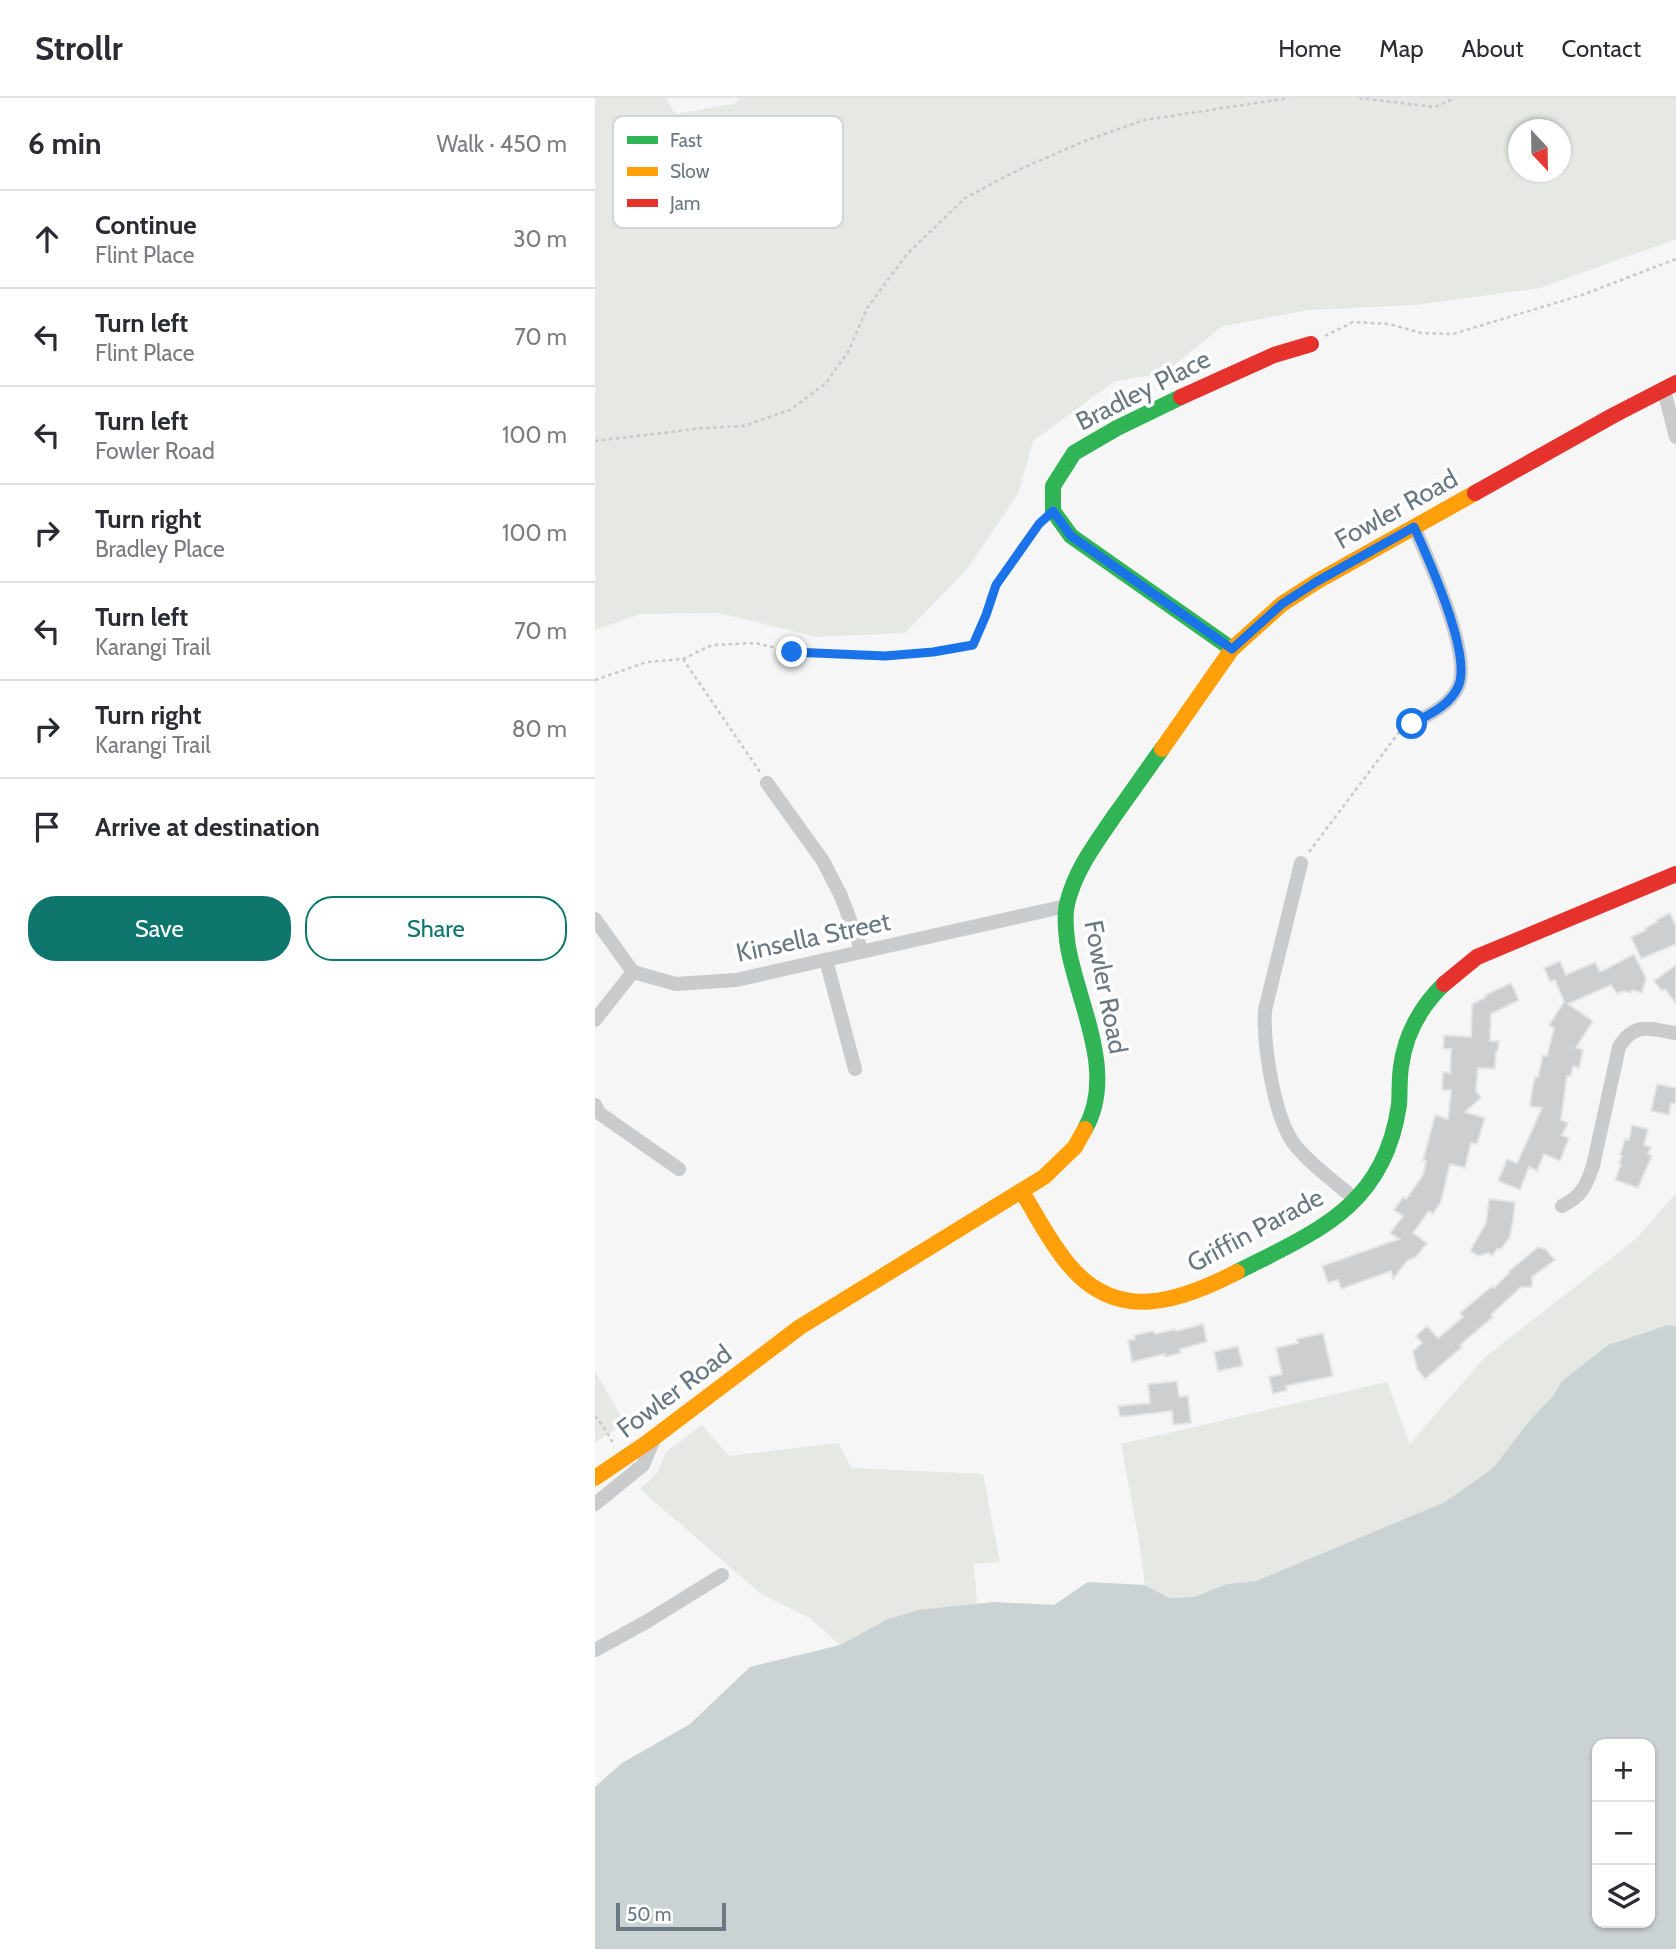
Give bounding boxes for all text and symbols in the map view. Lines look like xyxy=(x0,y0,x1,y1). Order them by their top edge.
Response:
text: Strollr xyxy=(35,28,123,68)
text: Home xyxy=(1278,34,1341,63)
text: Map xyxy=(1379,34,1424,63)
text: About xyxy=(1462,34,1524,63)
text: Contact xyxy=(1562,34,1641,63)
legend xyxy=(613,116,843,228)
north arrow xyxy=(1508,119,1571,182)
text: 6 min xyxy=(28,125,101,162)
text: Fast xyxy=(670,129,703,152)
text: Walk · 450 m xyxy=(436,130,567,158)
text: Slow xyxy=(670,160,710,183)
text: Jam xyxy=(669,192,700,215)
text: Continue xyxy=(95,209,197,241)
icon: ahead xyxy=(28,220,66,258)
text: 30 m xyxy=(513,225,567,253)
text: Flint Place xyxy=(95,241,195,269)
text: Turn left xyxy=(95,307,188,339)
icon: left xyxy=(28,318,66,356)
text: 70 m xyxy=(514,323,567,351)
text: Flint Place xyxy=(95,339,195,367)
street label: Bradley Place xyxy=(1070,342,1216,438)
text: Turn left xyxy=(95,405,188,437)
icon: left xyxy=(28,416,66,454)
text: 100 m xyxy=(502,421,567,449)
text: Fowler Road xyxy=(95,437,215,465)
street label: Fowler Road xyxy=(1329,462,1463,556)
text: Turn right xyxy=(95,503,201,535)
icon: right xyxy=(28,514,66,552)
text: 100 m xyxy=(502,519,567,547)
text: Bradley Place xyxy=(95,535,225,563)
text: Turn left xyxy=(95,601,188,633)
icon: left xyxy=(28,612,66,650)
text: 70 m xyxy=(514,617,567,645)
text: Karangi Trail xyxy=(95,633,211,661)
route end xyxy=(776,636,807,667)
text: Turn right xyxy=(95,699,201,731)
route start xyxy=(1396,708,1427,739)
icon: right xyxy=(28,710,66,748)
text: 80 m xyxy=(512,715,567,743)
text: Karangi Trail xyxy=(95,731,211,759)
icon: arrive xyxy=(28,808,66,846)
text: Arrive at destination xyxy=(95,811,320,843)
button: Save xyxy=(28,896,291,961)
button: Share xyxy=(305,896,567,961)
street label: Kinsella Street xyxy=(733,905,893,969)
street label: Fowler Road xyxy=(1077,918,1135,1056)
street label: Griffin Parade xyxy=(1182,1181,1328,1279)
street label: Fowler Road xyxy=(610,1338,738,1444)
map controls xyxy=(1592,1739,1655,1928)
button: + xyxy=(1592,1739,1655,1802)
button: − xyxy=(1592,1802,1655,1865)
button: layers xyxy=(1592,1865,1655,1928)
scale bar xyxy=(616,1900,726,1932)
text: 50 m xyxy=(627,1903,671,1926)

